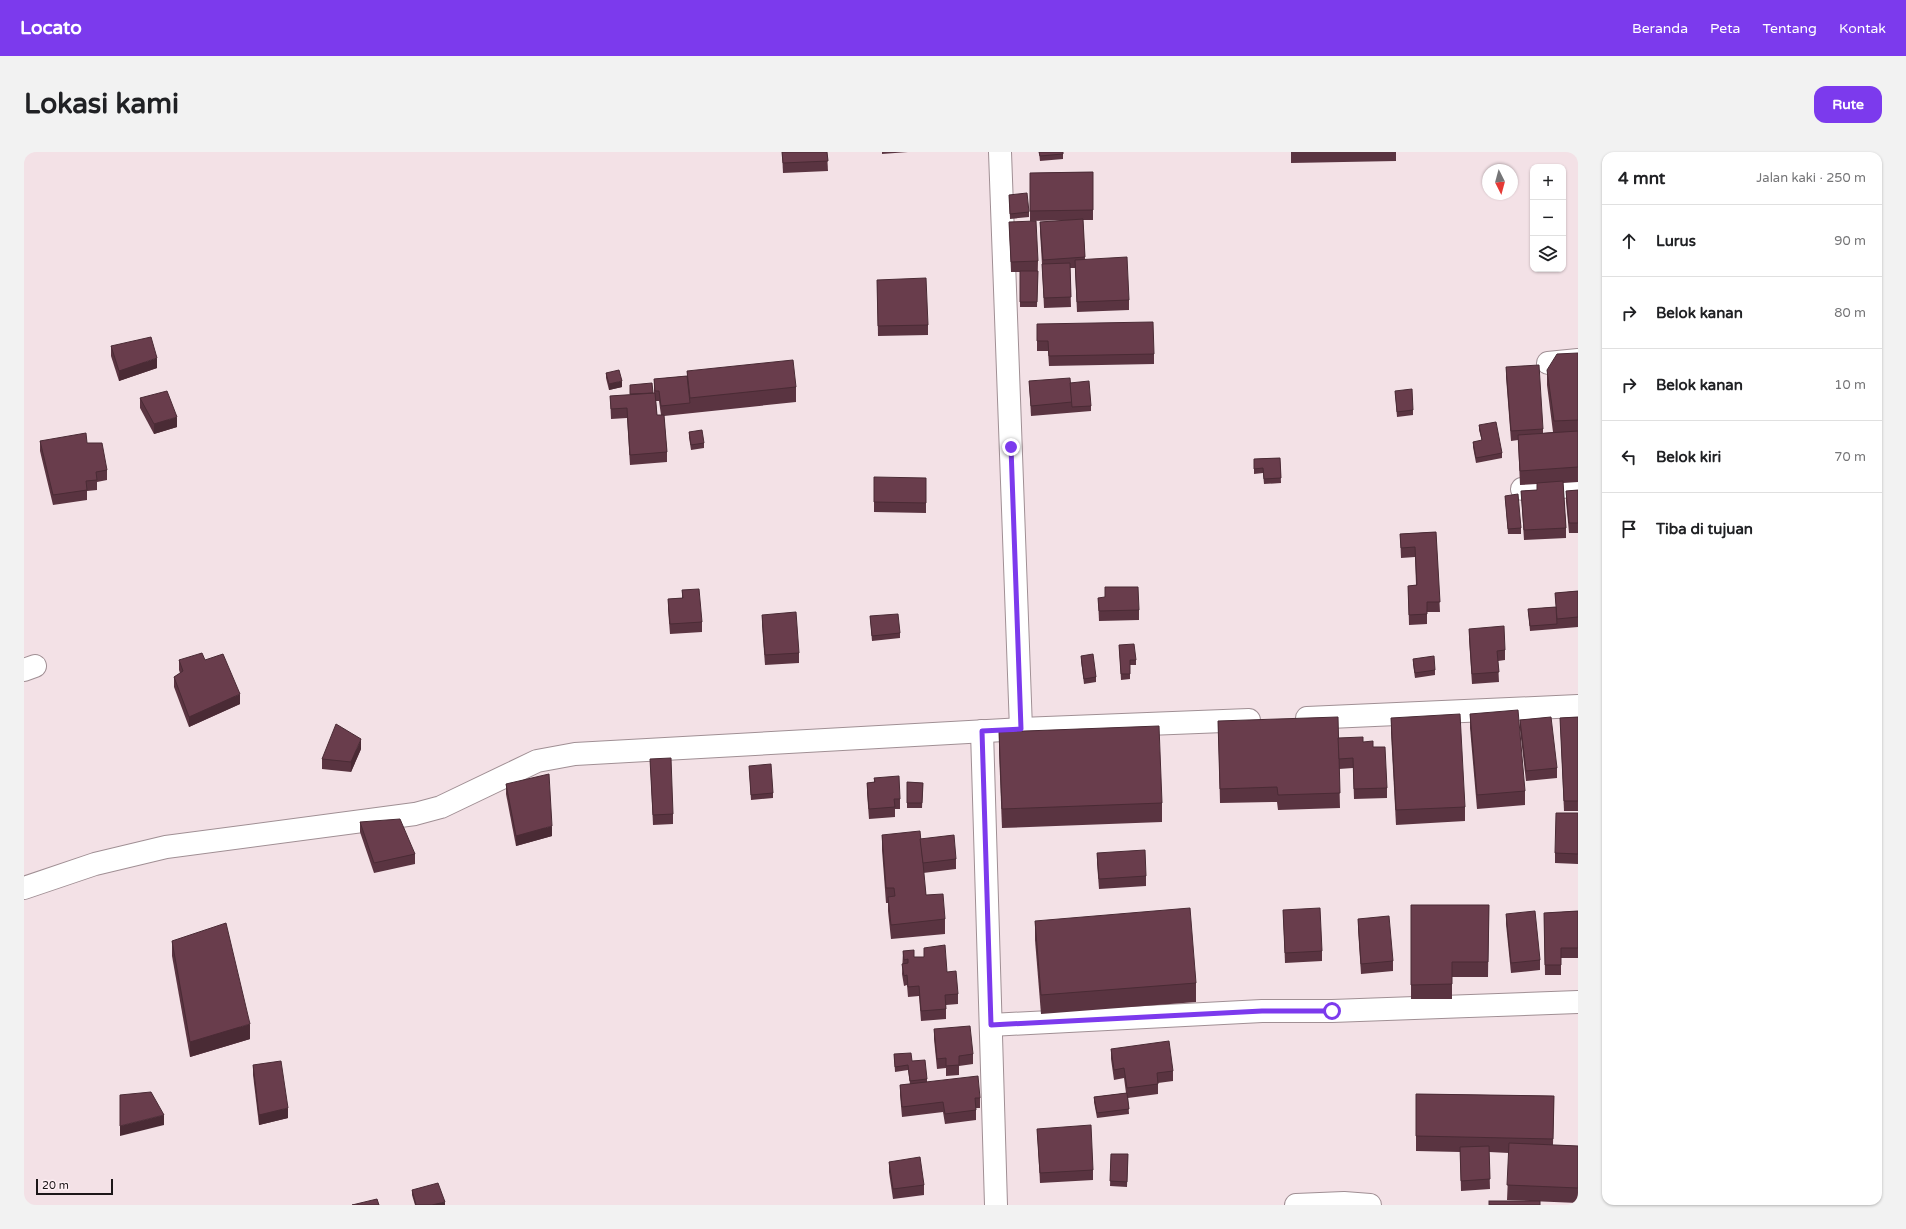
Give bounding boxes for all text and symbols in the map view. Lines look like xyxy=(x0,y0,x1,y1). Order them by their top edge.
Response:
text: Locato xyxy=(20,17,82,39)
text: Beranda xyxy=(1632,20,1688,37)
text: Peta xyxy=(1710,20,1740,37)
text: Tentang xyxy=(1762,20,1817,37)
text: Kontak xyxy=(1839,20,1886,37)
button: Rute xyxy=(1814,86,1882,123)
text: Lokasi kami xyxy=(24,87,179,121)
north arrow xyxy=(1482,164,1518,200)
map controls xyxy=(1530,164,1566,272)
button: + xyxy=(1530,164,1566,200)
text: 4 mnt xyxy=(1618,168,1665,189)
text: Jalan kaki · 250 m xyxy=(1756,170,1866,186)
button: − xyxy=(1530,200,1566,236)
icon: ahead xyxy=(1618,230,1640,252)
text: Lurus xyxy=(1656,232,1696,250)
text: 90 m xyxy=(1834,233,1866,249)
button: layers xyxy=(1530,236,1566,272)
icon: right xyxy=(1618,302,1640,324)
text: Belok kanan xyxy=(1656,304,1743,322)
text: 80 m xyxy=(1834,305,1866,321)
icon: right xyxy=(1618,374,1640,396)
text: Belok kanan xyxy=(1656,376,1743,394)
text: 10 m xyxy=(1834,377,1866,393)
route end xyxy=(1002,438,1020,456)
icon: left xyxy=(1618,446,1640,468)
text: Belok kiri xyxy=(1656,448,1721,466)
text: 70 m xyxy=(1834,449,1866,465)
icon: arrive xyxy=(1618,518,1640,540)
text: Tiba di tujuan xyxy=(1656,520,1753,538)
route start xyxy=(1323,1002,1341,1020)
scale bar xyxy=(36,1177,113,1196)
text: 20 m xyxy=(42,1179,69,1192)

